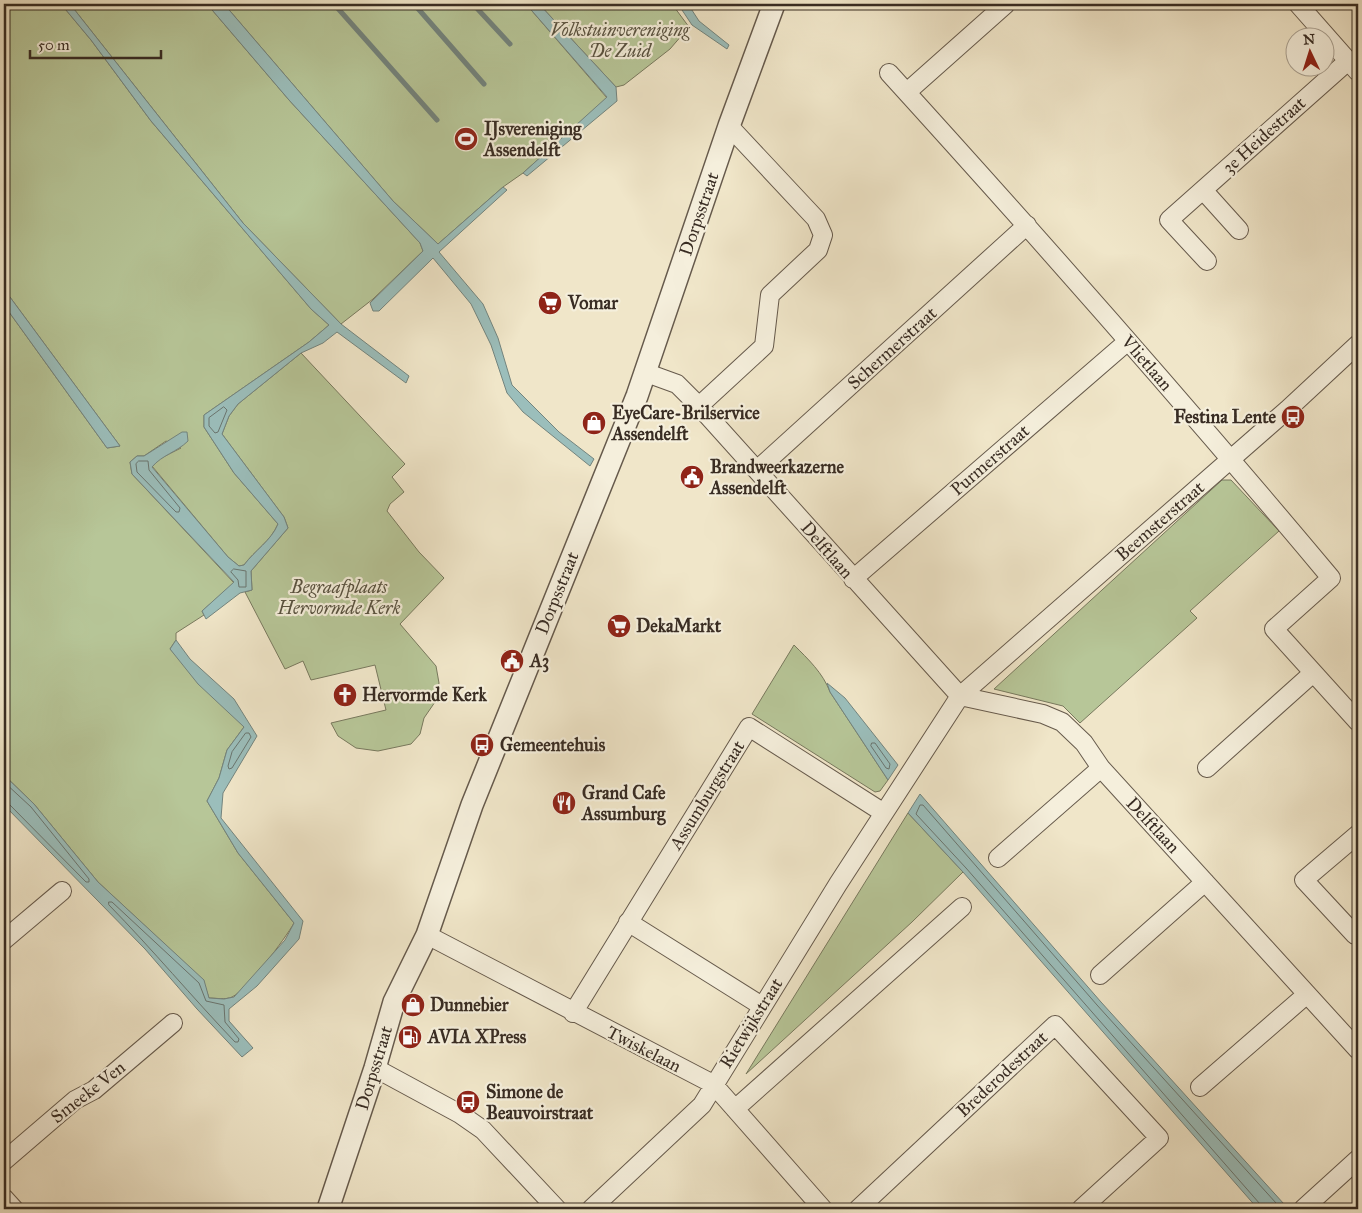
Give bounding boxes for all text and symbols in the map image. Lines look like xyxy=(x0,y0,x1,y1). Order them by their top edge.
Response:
park label: Volkstuinvereniging De Zuid xyxy=(551,19,691,62)
scale bar xyxy=(30,28,161,60)
north arrow xyxy=(1284,28,1334,78)
text: N xyxy=(1303,31,1316,48)
text: 50 m xyxy=(38,36,70,54)
street label: 3e Heidestraat xyxy=(1218,92,1311,178)
place label: IJsvereniging Assendelft xyxy=(483,118,582,161)
sports icon: IJsvereniging Assendelft xyxy=(453,126,479,152)
street label: Dorpsstraat xyxy=(674,169,724,259)
supermarket icon: Vomar xyxy=(537,290,563,316)
place label: Vomar xyxy=(567,292,619,314)
street label: Schermerstraat xyxy=(843,302,942,394)
street label: Vlietlaan xyxy=(1116,330,1177,396)
place label: EyeCare-Brilservice Assendelft xyxy=(611,402,760,445)
bus stop icon: Festina Lente xyxy=(1280,404,1306,430)
place label: Festina Lente xyxy=(1174,406,1277,428)
shop icon: EyeCare-Brilservice Assendelft xyxy=(581,410,607,436)
street label: Purmerstraat xyxy=(946,419,1034,500)
place label: Brandweerkazerne Assendelft xyxy=(709,456,844,499)
public building icon: Brandweerkazerne Assendelft xyxy=(679,464,705,490)
street label: Beemsterstraat xyxy=(1111,476,1209,566)
street label: Delftlaan xyxy=(796,517,858,583)
street label: Dorpsstraat xyxy=(531,548,584,637)
park label: Begraafplaats Hervormde Kerk xyxy=(277,576,400,619)
supermarket icon: DekaMarkt xyxy=(606,613,632,639)
place label: DekaMarkt xyxy=(636,615,722,637)
public building icon: A3 xyxy=(499,648,525,674)
place label: A3 xyxy=(529,650,549,673)
church icon: Hervormde Kerk xyxy=(332,682,358,708)
place label: Hervormde Kerk xyxy=(362,684,487,706)
bus stop icon: Gemeentehuis xyxy=(469,732,495,758)
place label: Gemeentehuis xyxy=(500,734,606,756)
street label: Assumburgstraat xyxy=(664,736,751,855)
place label: Grand Cafe Assumburg xyxy=(581,782,666,826)
restaurant icon: Grand Cafe Assumburg xyxy=(551,790,577,816)
street label: Delftlaan xyxy=(1121,792,1185,858)
street label: Rietwijkstraat xyxy=(715,973,788,1072)
shop icon: Dunnebier xyxy=(400,992,426,1018)
place label: Dunnebier xyxy=(430,994,510,1016)
street label: Twiskelaan xyxy=(603,1021,685,1077)
street label: Dorpsstraat xyxy=(351,1023,397,1113)
fuel station icon: AVIA XPress xyxy=(397,1024,423,1050)
place label: AVIA XPress xyxy=(427,1026,527,1048)
street label: Brederodestraat xyxy=(952,1026,1052,1122)
street label: Smeeke Ven xyxy=(46,1056,130,1128)
place label: Simone de Beauvoirstraat xyxy=(486,1081,594,1124)
bus stop icon: Simone de Beauvoirstraat xyxy=(455,1089,481,1115)

